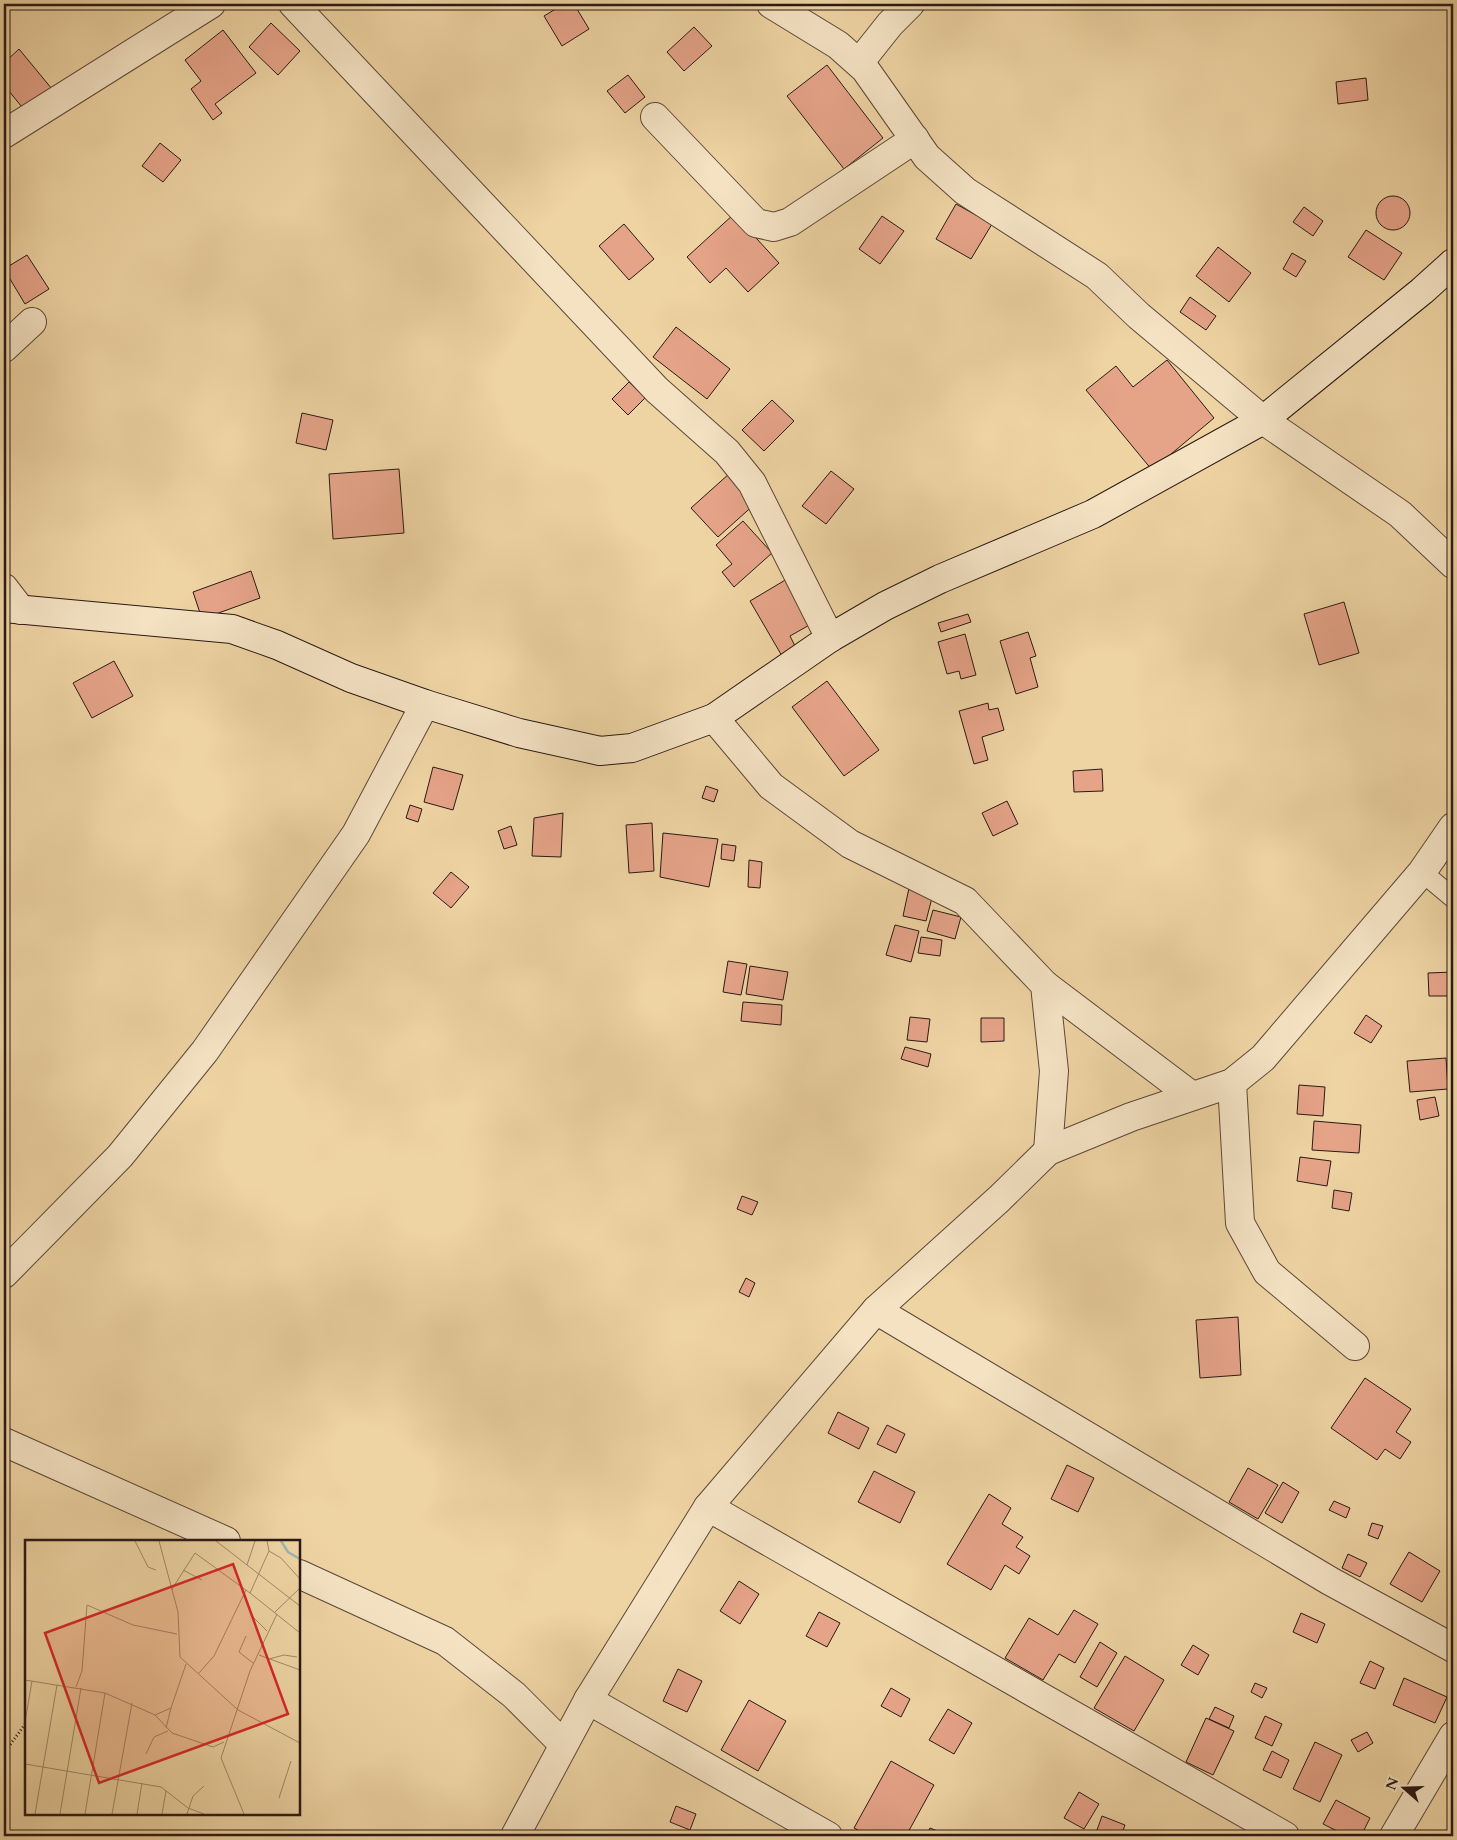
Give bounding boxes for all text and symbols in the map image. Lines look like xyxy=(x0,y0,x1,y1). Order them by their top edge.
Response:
inset map xyxy=(25,1540,300,1815)
north arrow xyxy=(1380,1762,1430,1812)
text: N xyxy=(1381,1775,1403,1793)

